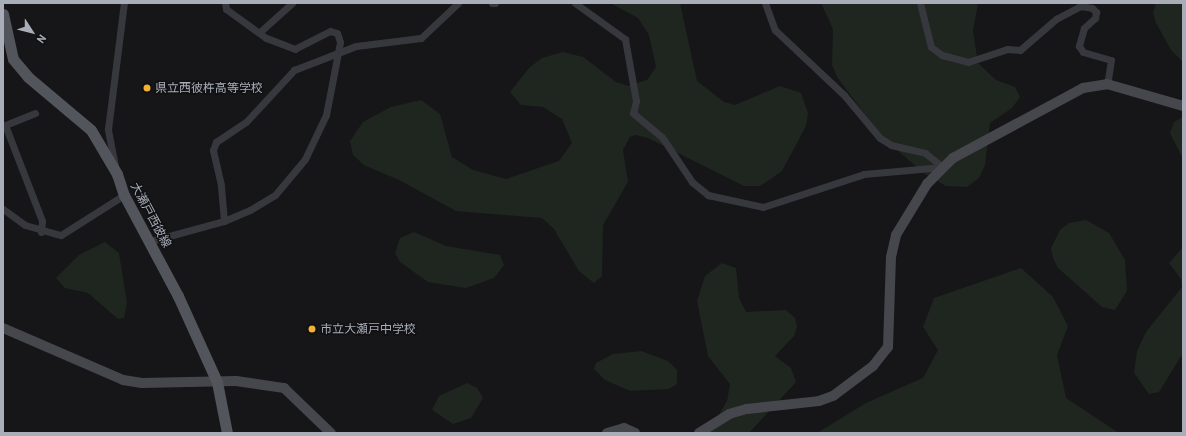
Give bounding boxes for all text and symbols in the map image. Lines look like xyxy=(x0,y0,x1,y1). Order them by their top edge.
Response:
north arrow xyxy=(12,12,52,52)
text: N xyxy=(34,32,50,46)
place label: 県立西彼杵高等学校 xyxy=(155,81,263,95)
marker: 県立西彼杵高等学校 xyxy=(142,83,152,93)
street label: 大瀬戸西彼線 xyxy=(128,180,174,250)
place label: 市立大瀬戸中学校 xyxy=(320,322,416,336)
marker: 市立大瀬戸中学校 xyxy=(307,324,317,334)

